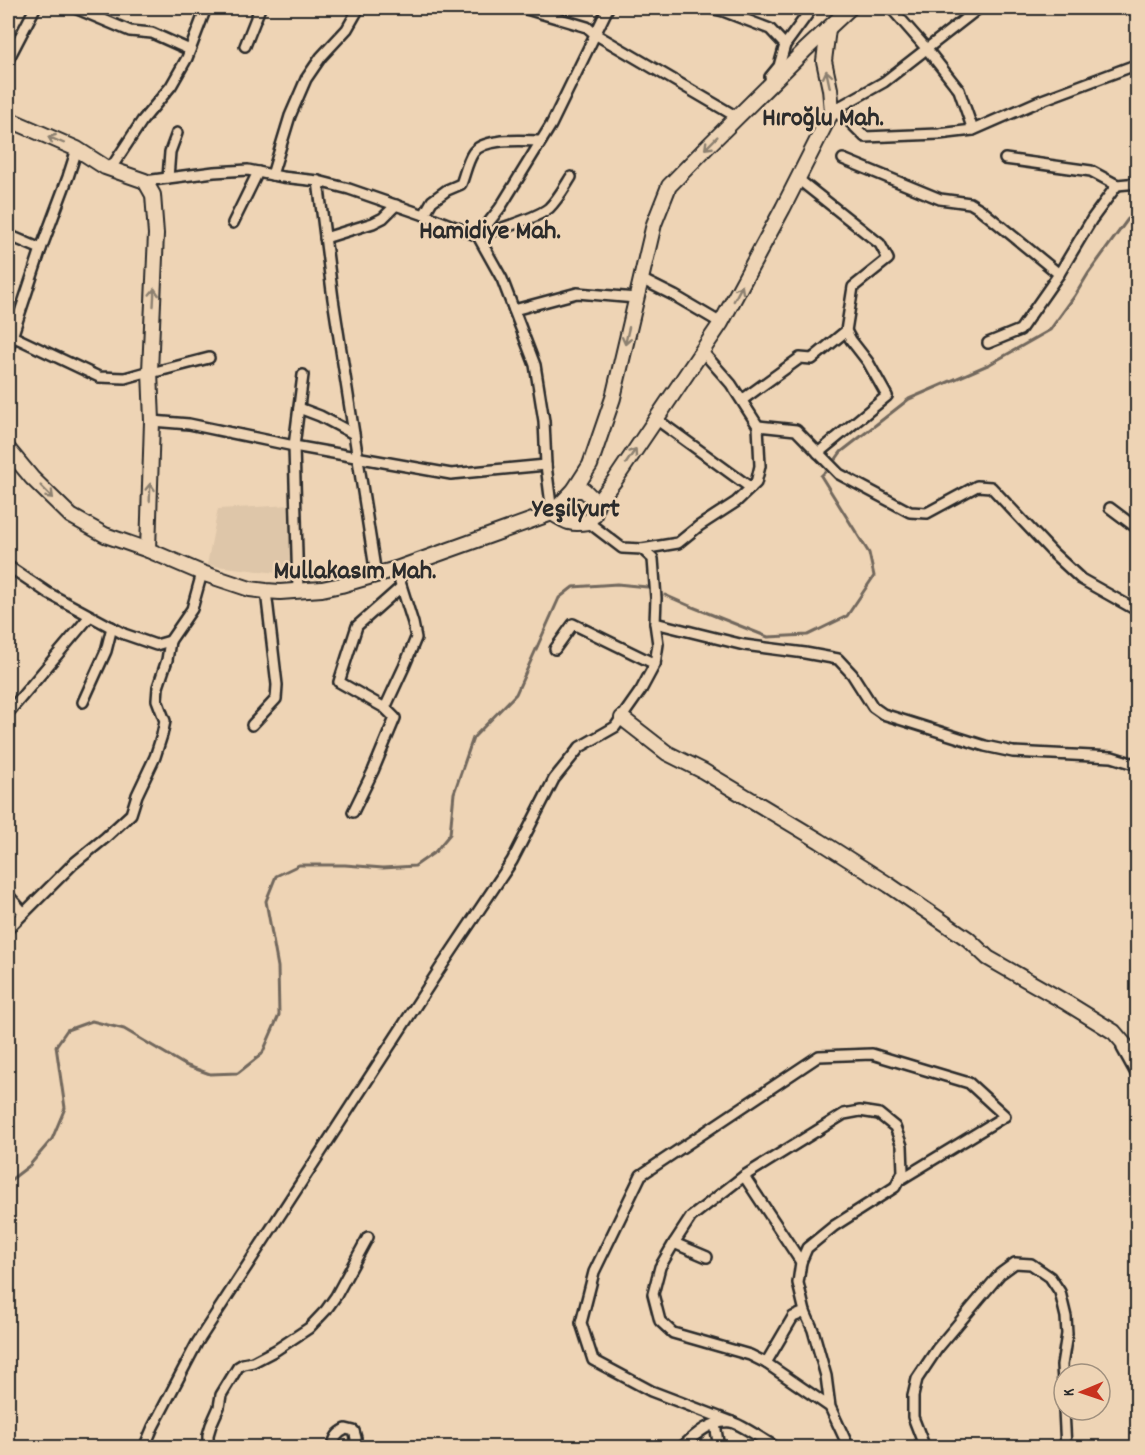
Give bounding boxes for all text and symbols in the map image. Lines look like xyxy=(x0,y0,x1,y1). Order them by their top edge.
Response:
one-way arrow xyxy=(822,70,833,89)
district label: Hıroğlu Mah. xyxy=(762,100,884,139)
one-way arrow xyxy=(48,134,66,145)
one-way arrow xyxy=(703,135,718,150)
district label: Hamidiye Mah. xyxy=(419,213,561,252)
one-way arrow xyxy=(732,285,744,302)
one-way arrow xyxy=(148,287,159,307)
one-way arrow xyxy=(621,326,633,345)
one-way arrow xyxy=(625,448,637,465)
one-way arrow xyxy=(144,482,156,502)
one-way arrow xyxy=(39,485,54,500)
district label: Yeşilyurt xyxy=(531,491,620,530)
district label: Mullakasım Mah. xyxy=(273,553,437,592)
north arrow xyxy=(1052,1362,1112,1422)
text: K xyxy=(1058,1388,1081,1397)

